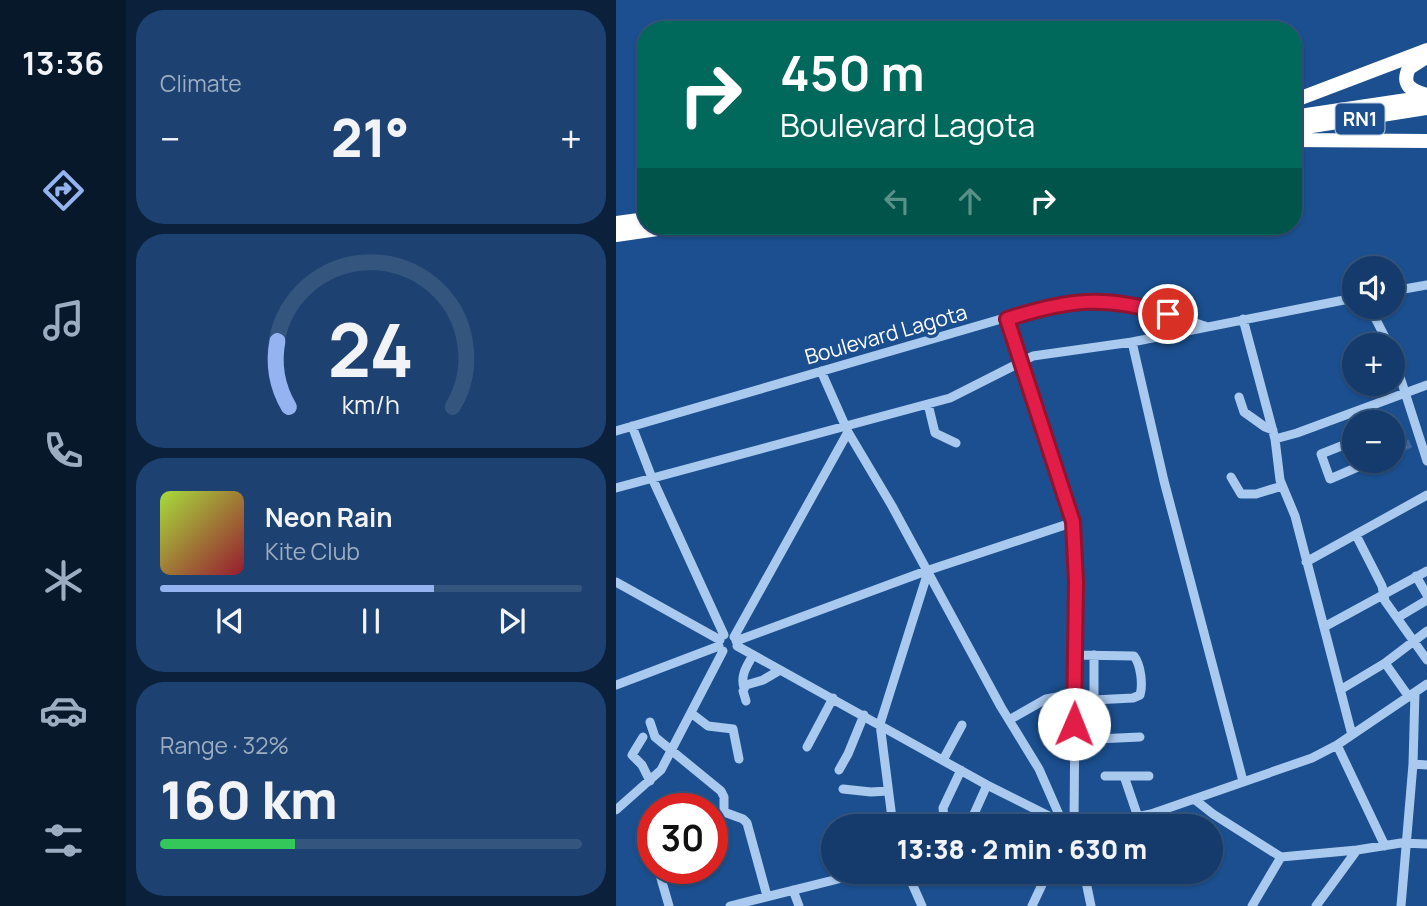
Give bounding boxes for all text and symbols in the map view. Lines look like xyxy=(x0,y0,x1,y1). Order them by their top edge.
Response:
text: 450 m xyxy=(780,39,925,106)
text: 13:36 xyxy=(22,41,104,85)
icon: right xyxy=(665,49,756,140)
text: Climate xyxy=(160,67,242,99)
text: 21° xyxy=(331,102,410,173)
text: Boulevard Lagota xyxy=(780,103,1035,147)
road number: RN1 xyxy=(1336,104,1384,134)
text: − xyxy=(160,112,181,164)
text: + xyxy=(560,112,582,164)
icon: directions xyxy=(39,166,88,215)
icon: left xyxy=(878,182,916,220)
icon: ahead xyxy=(951,182,989,220)
icon: right xyxy=(1024,182,1062,220)
map controls xyxy=(1342,256,1405,473)
button: sound xyxy=(1342,256,1405,319)
pin xyxy=(1138,284,1198,344)
icon: arrive xyxy=(1149,295,1187,333)
icon: music xyxy=(39,296,88,345)
street label: Boulevard Lagota xyxy=(801,297,970,371)
text: 24 xyxy=(328,299,414,399)
button: + xyxy=(1342,333,1405,396)
text: km/h xyxy=(342,387,400,422)
button: − xyxy=(1342,410,1405,473)
icon: phone xyxy=(39,426,88,475)
text: Neon Rain xyxy=(265,499,393,535)
text: Kite Club xyxy=(265,535,360,567)
icon: climate xyxy=(39,556,88,605)
icon: previous xyxy=(211,602,249,640)
icon: pause xyxy=(352,602,390,640)
icon: next xyxy=(493,602,531,640)
icon: car xyxy=(39,686,88,735)
position arrow xyxy=(1037,687,1111,761)
text: Range · 32% xyxy=(160,729,289,761)
text: 160 km xyxy=(160,764,338,835)
speed limit sign: 30 xyxy=(637,793,728,884)
icon: filters xyxy=(39,816,88,865)
text: 13:38 · 2 min · 630 m xyxy=(897,831,1147,867)

